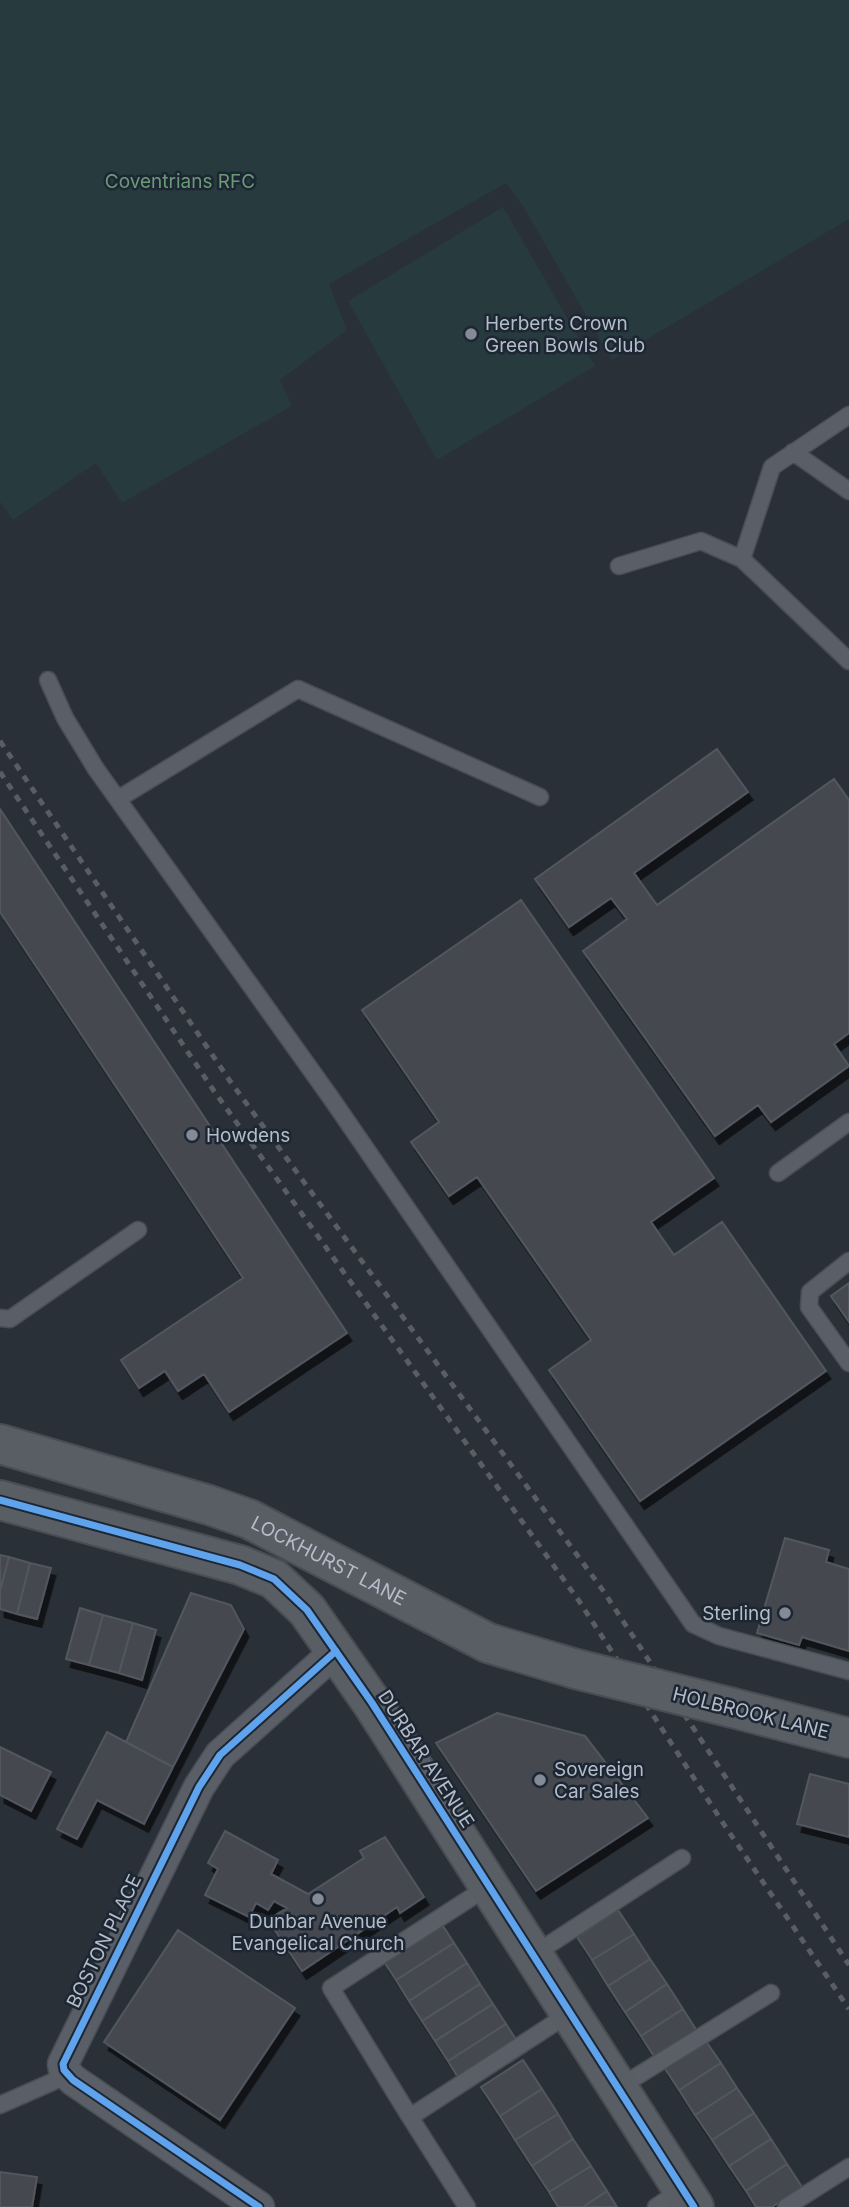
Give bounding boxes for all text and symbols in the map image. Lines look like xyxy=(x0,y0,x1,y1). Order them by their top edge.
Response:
park label: Coventrians RFC xyxy=(105,170,255,193)
place label: Herberts Crown Green Bowls Club xyxy=(485,312,645,357)
marker: Herberts Crown Green Bowls Club xyxy=(463,326,479,342)
place label: Howdens xyxy=(206,1124,290,1147)
marker: Howdens xyxy=(184,1127,200,1143)
street label: LOCKHURST LANE xyxy=(247,1511,410,1610)
place label: Sterling xyxy=(702,1602,771,1625)
marker: Sterling xyxy=(777,1605,793,1621)
street label: HOLBROOK LANE xyxy=(670,1682,832,1744)
street label: DURBAR AVENUE xyxy=(373,1686,479,1832)
place label: Sovereign Car Sales xyxy=(554,1758,644,1803)
marker: Sovereign Car Sales xyxy=(532,1772,548,1788)
street label: BOSTON PLACE xyxy=(62,1870,146,2012)
marker: Dunbar Avenue Evangelical Church xyxy=(310,1891,326,1907)
place label: Dunbar Avenue Evangelical Church xyxy=(232,1910,404,1955)

